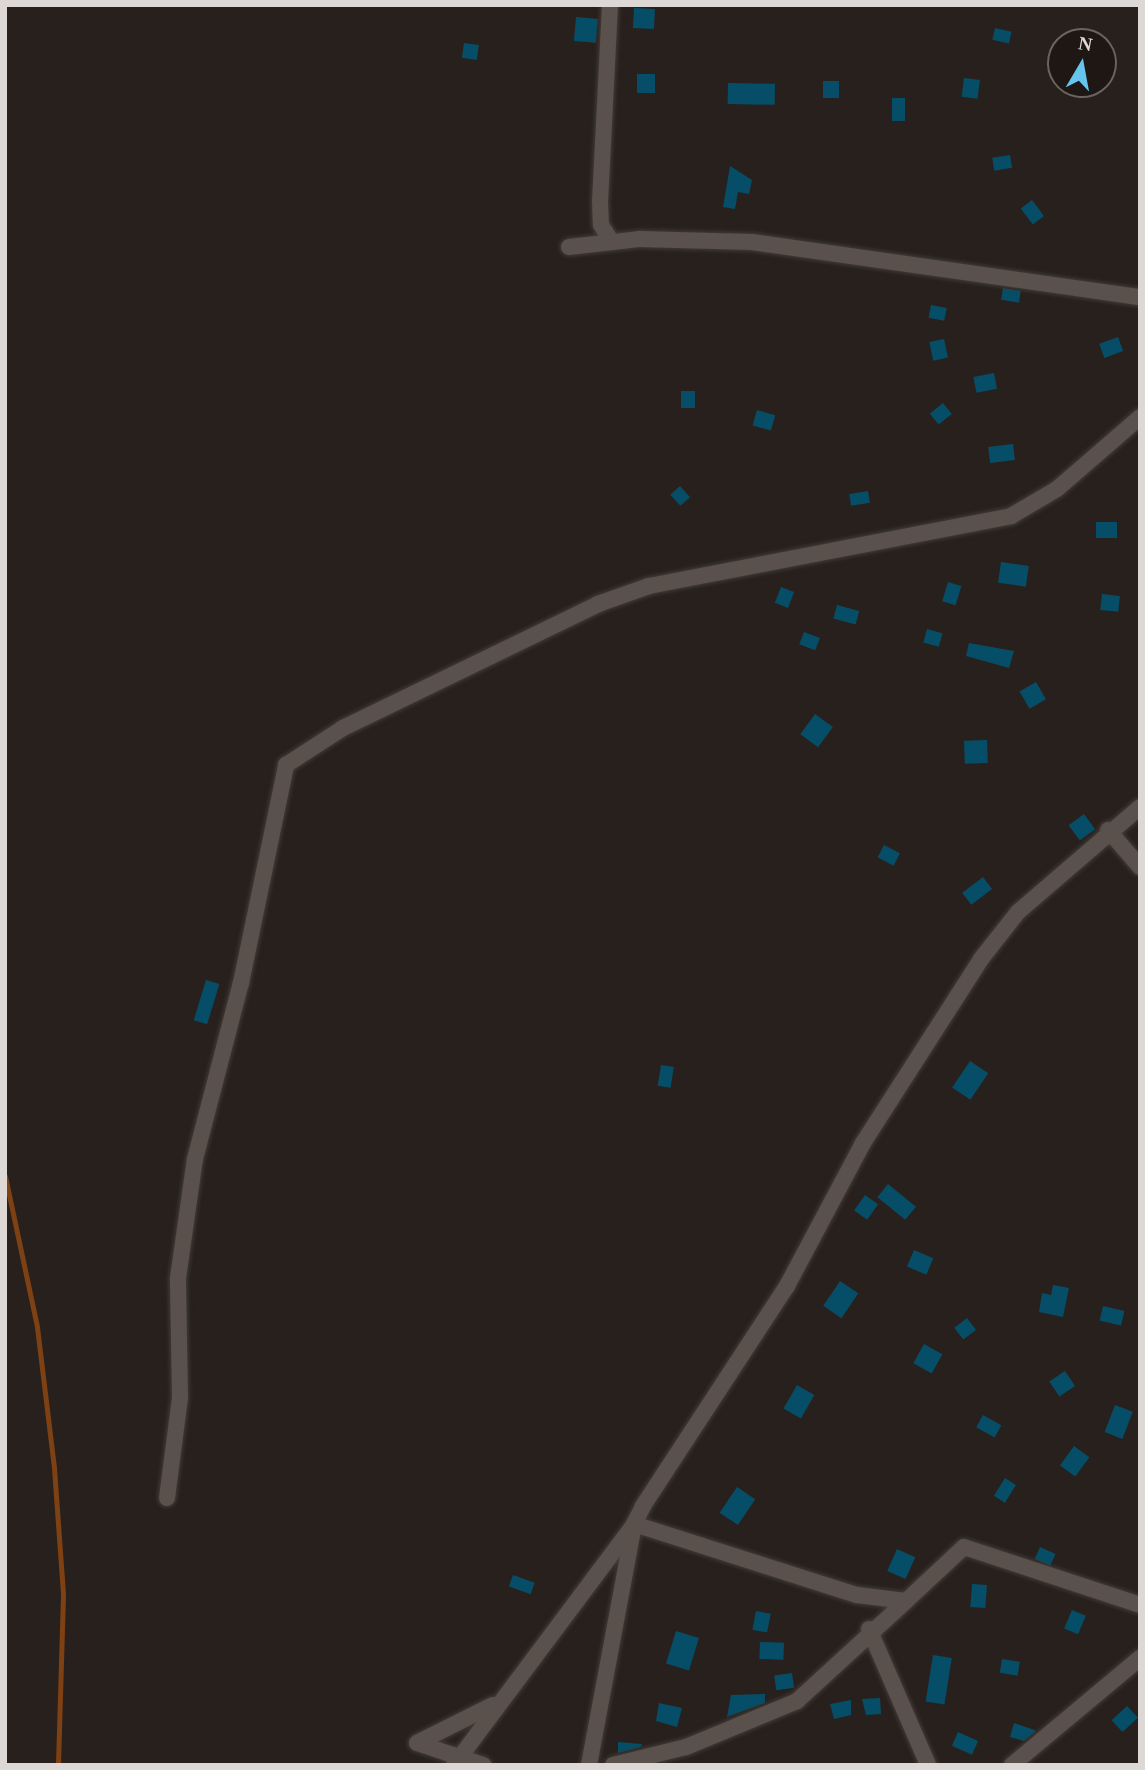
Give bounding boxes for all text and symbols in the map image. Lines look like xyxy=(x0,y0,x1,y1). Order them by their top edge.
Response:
north arrow xyxy=(1047,28,1117,98)
text: N xyxy=(1077,32,1094,55)

